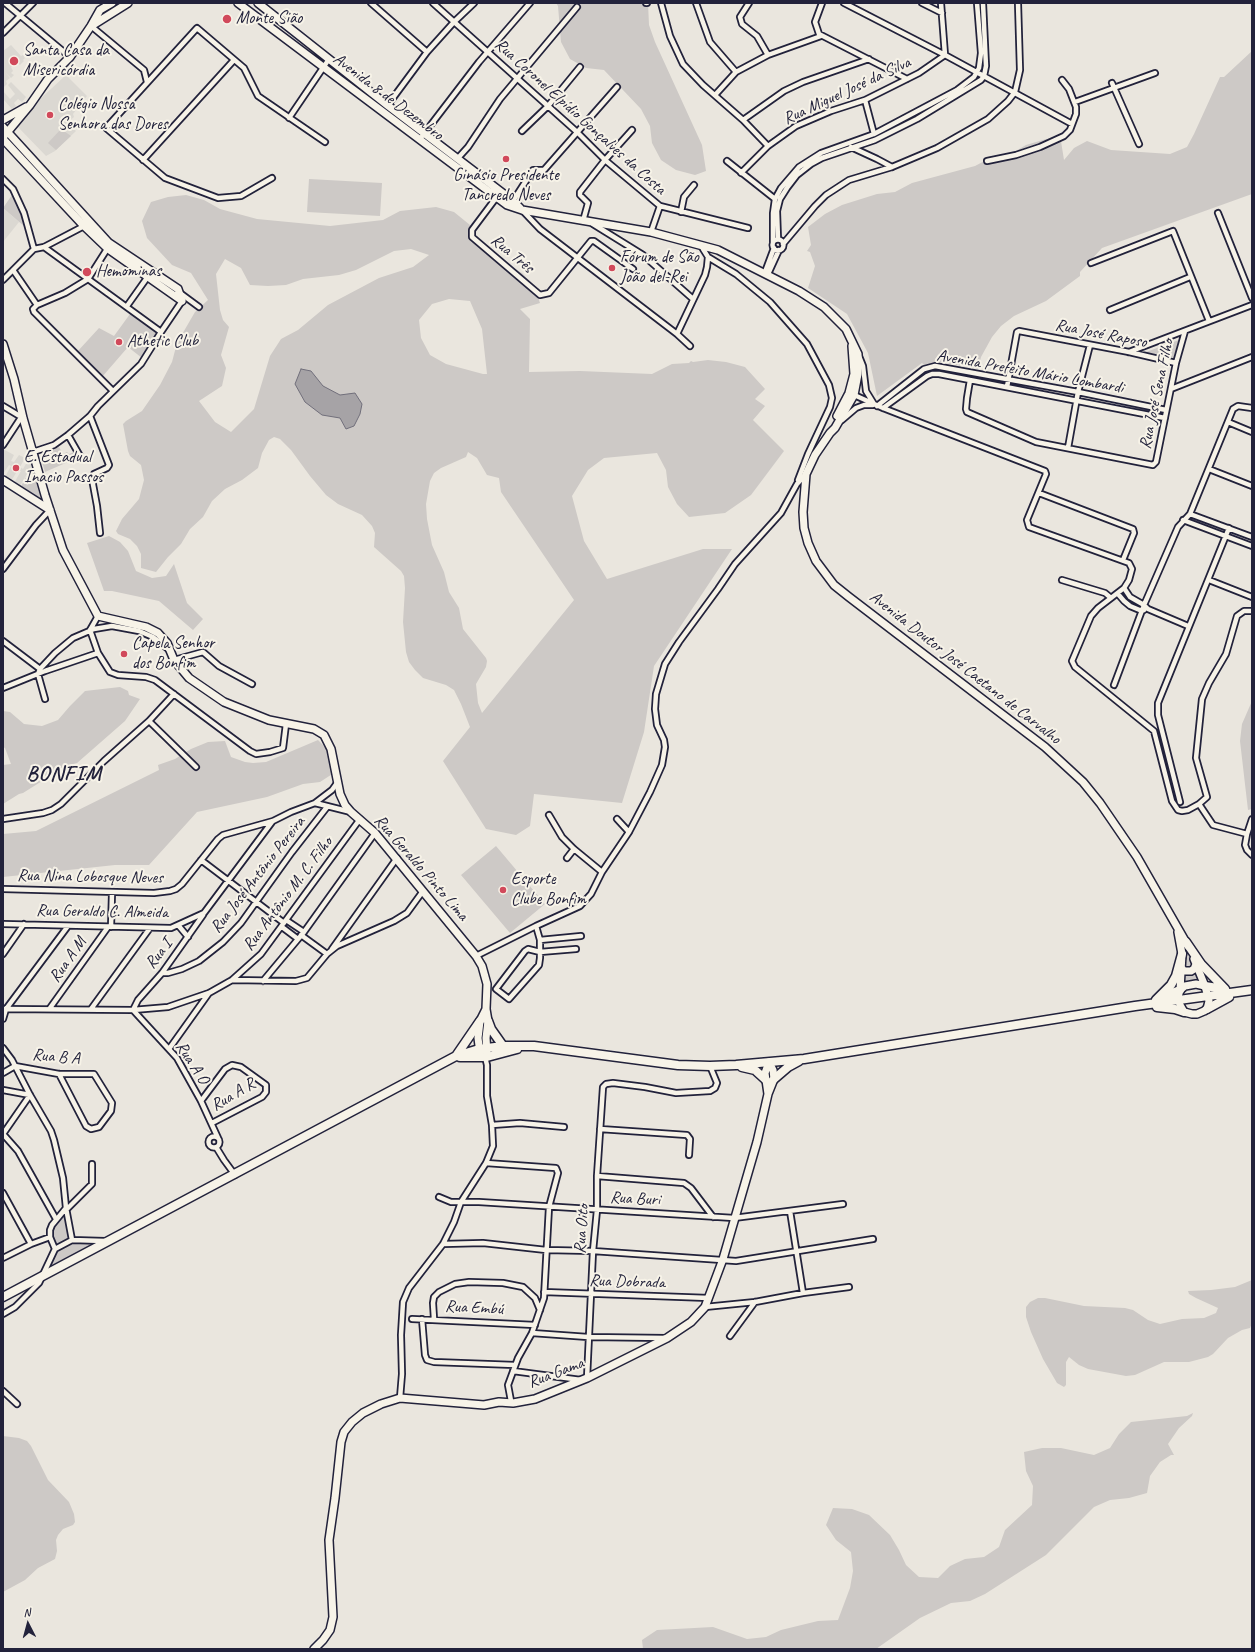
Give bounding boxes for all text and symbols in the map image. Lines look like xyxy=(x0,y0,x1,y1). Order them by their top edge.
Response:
place label: Monte Sião xyxy=(236,9,302,29)
marker: Monte Sião xyxy=(221,13,233,25)
street label: Rua Coronel Elpídio Gonçalves da Costa xyxy=(490,35,670,199)
place label: Santa Casa da Misericórdia xyxy=(23,41,109,81)
street label: Avenida 8 de Dezembro xyxy=(329,49,447,145)
street label: Rua Miguel José da Silva xyxy=(780,53,914,129)
marker: Santa Casa da Misericórdia xyxy=(8,55,20,67)
place label: Colégio Nossa Senhora das Dores xyxy=(58,95,167,135)
marker: Colégio Nossa Senhora das Dores xyxy=(45,110,55,120)
marker: Ginásio Presidente Tancredo Neves xyxy=(501,154,511,164)
place label: Ginásio Presidente Tancredo Neves xyxy=(453,166,559,206)
street label: Rua Três xyxy=(486,230,538,278)
place label: Fórum de São João del-Rei xyxy=(620,248,699,288)
place label: Hemominas xyxy=(96,262,161,282)
marker: Fórum de São João del-Rei xyxy=(607,263,617,273)
marker: Hemominas xyxy=(81,266,93,278)
street label: Rua José Raposo xyxy=(1053,315,1149,353)
place label: Athetic Club xyxy=(127,332,198,352)
marker: Athetic Club xyxy=(114,337,124,347)
street label: Rua José Sena Filho xyxy=(1135,337,1179,451)
street label: Avenida Prefeito Mário Lombardi xyxy=(935,346,1125,398)
place label: E. Estadual Inacio Passos xyxy=(24,448,103,488)
marker: E. Estadual Inacio Passos xyxy=(11,463,21,473)
street label: Avenida Doutor José Caetano de Carvalho xyxy=(865,587,1065,749)
place label: Capela Senhor dos Bonfim xyxy=(132,634,214,674)
marker: Capela Senhor dos Bonfim xyxy=(119,649,129,659)
district label: BONFIM xyxy=(27,761,101,787)
street label: Rua Geraldo Pinto Lima xyxy=(369,811,473,925)
street label: Rua José Antônio Pereira xyxy=(206,813,310,937)
street label: Rua Antônio M. C. Filho xyxy=(239,833,337,955)
street label: Rua Nina Lobosque Neves xyxy=(17,866,163,888)
place label: Esporte Clube Bonfim xyxy=(511,870,586,910)
marker: Esporte Clube Bonfim xyxy=(498,885,508,895)
street label: Rua Geraldo C. Almeida xyxy=(36,901,168,923)
street label: Rua A M xyxy=(45,933,91,987)
street label: Rua I xyxy=(141,935,177,973)
street label: Rua A O xyxy=(171,1038,213,1088)
street label: Rua B A xyxy=(32,1045,80,1069)
street label: Rua A R xyxy=(207,1074,259,1116)
street label: Rua Buri xyxy=(609,1187,661,1211)
street label: Rua Oito xyxy=(570,1204,594,1254)
street label: Rua Dobrada xyxy=(589,1270,665,1294)
street label: Rua Embú xyxy=(444,1296,504,1320)
street label: Rua Gama xyxy=(525,1353,587,1393)
north arrow xyxy=(8,1604,48,1644)
text: N xyxy=(23,1605,31,1619)

